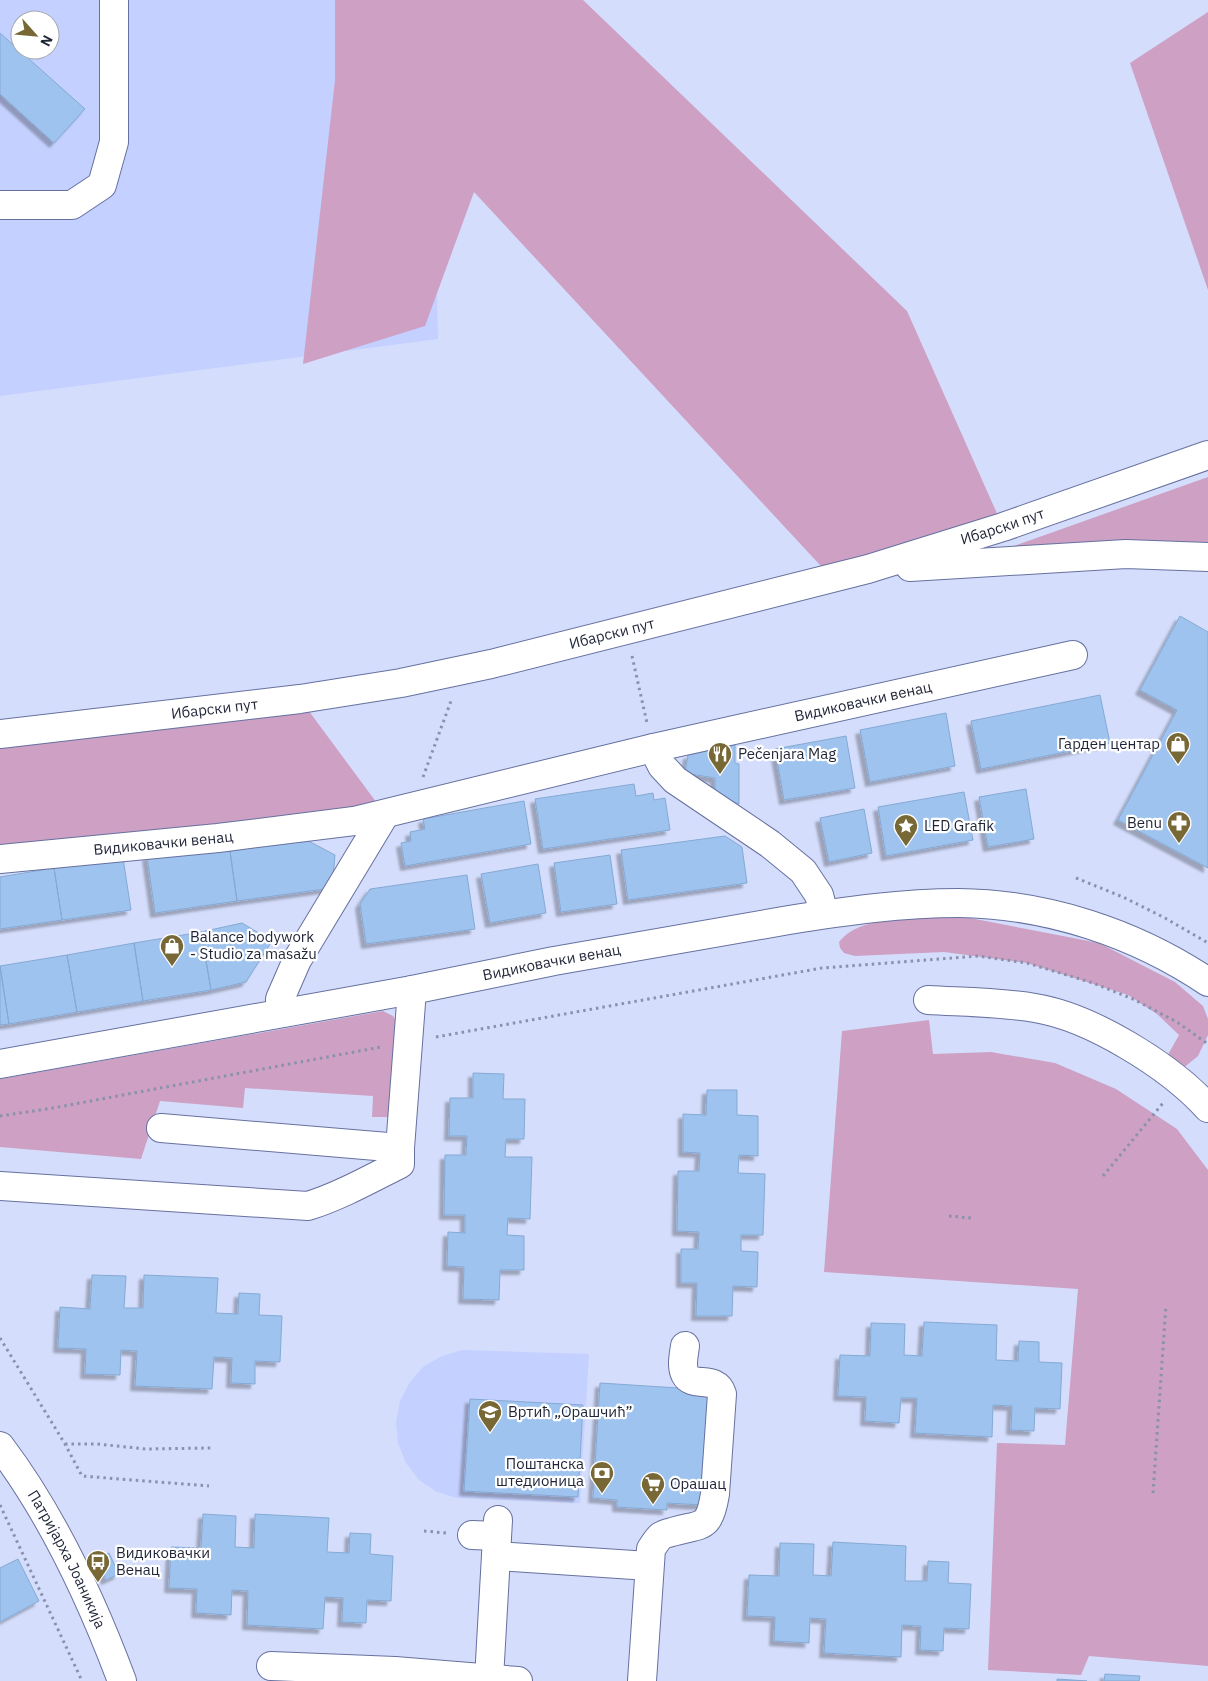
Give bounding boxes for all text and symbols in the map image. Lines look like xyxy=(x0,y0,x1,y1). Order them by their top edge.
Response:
north arrow xyxy=(10,10,60,60)
text: N xyxy=(36,32,57,50)
street label: Ибарски пут xyxy=(958,503,1047,549)
street label: Ибарски пут xyxy=(567,613,656,653)
street label: Видиковачки венац xyxy=(792,677,933,725)
street label: Ибарски пут xyxy=(170,694,259,723)
shop icon: Гарден центар xyxy=(1165,731,1191,765)
place label: Гарден центар xyxy=(1058,734,1160,753)
restaurant icon: Pečenjara Mag xyxy=(707,741,733,775)
place label: Pečenjara Mag xyxy=(738,744,836,763)
pharmacy icon: Benu xyxy=(1166,810,1192,844)
place icon: LED Grafik xyxy=(893,813,919,847)
place label: Benu xyxy=(1127,813,1162,832)
place label: LED Grafik xyxy=(924,816,994,835)
street label: Видиковачки венац xyxy=(93,826,234,859)
place label: Balance bodywork - Studio za masažu xyxy=(190,927,317,963)
shop icon: Balance bodywork - Studio za masažu xyxy=(159,933,185,967)
street label: Видиковачки венац xyxy=(481,940,622,984)
school or university icon: Вртић „Орашчић” xyxy=(477,1399,503,1433)
place label: Вртић „Орашчић” xyxy=(508,1402,633,1421)
place label: Поштанска штедионица xyxy=(496,1454,584,1490)
bank icon: Поштанска штедионица xyxy=(589,1460,615,1494)
supermarket icon: Орашац xyxy=(640,1471,666,1505)
place label: Орашац xyxy=(670,1474,726,1493)
street label: Патријарха Јоаникија xyxy=(24,1486,110,1631)
place label: Видиковачки Венац xyxy=(116,1543,210,1579)
bus stop icon: Видиковачки Венац xyxy=(85,1549,111,1583)

